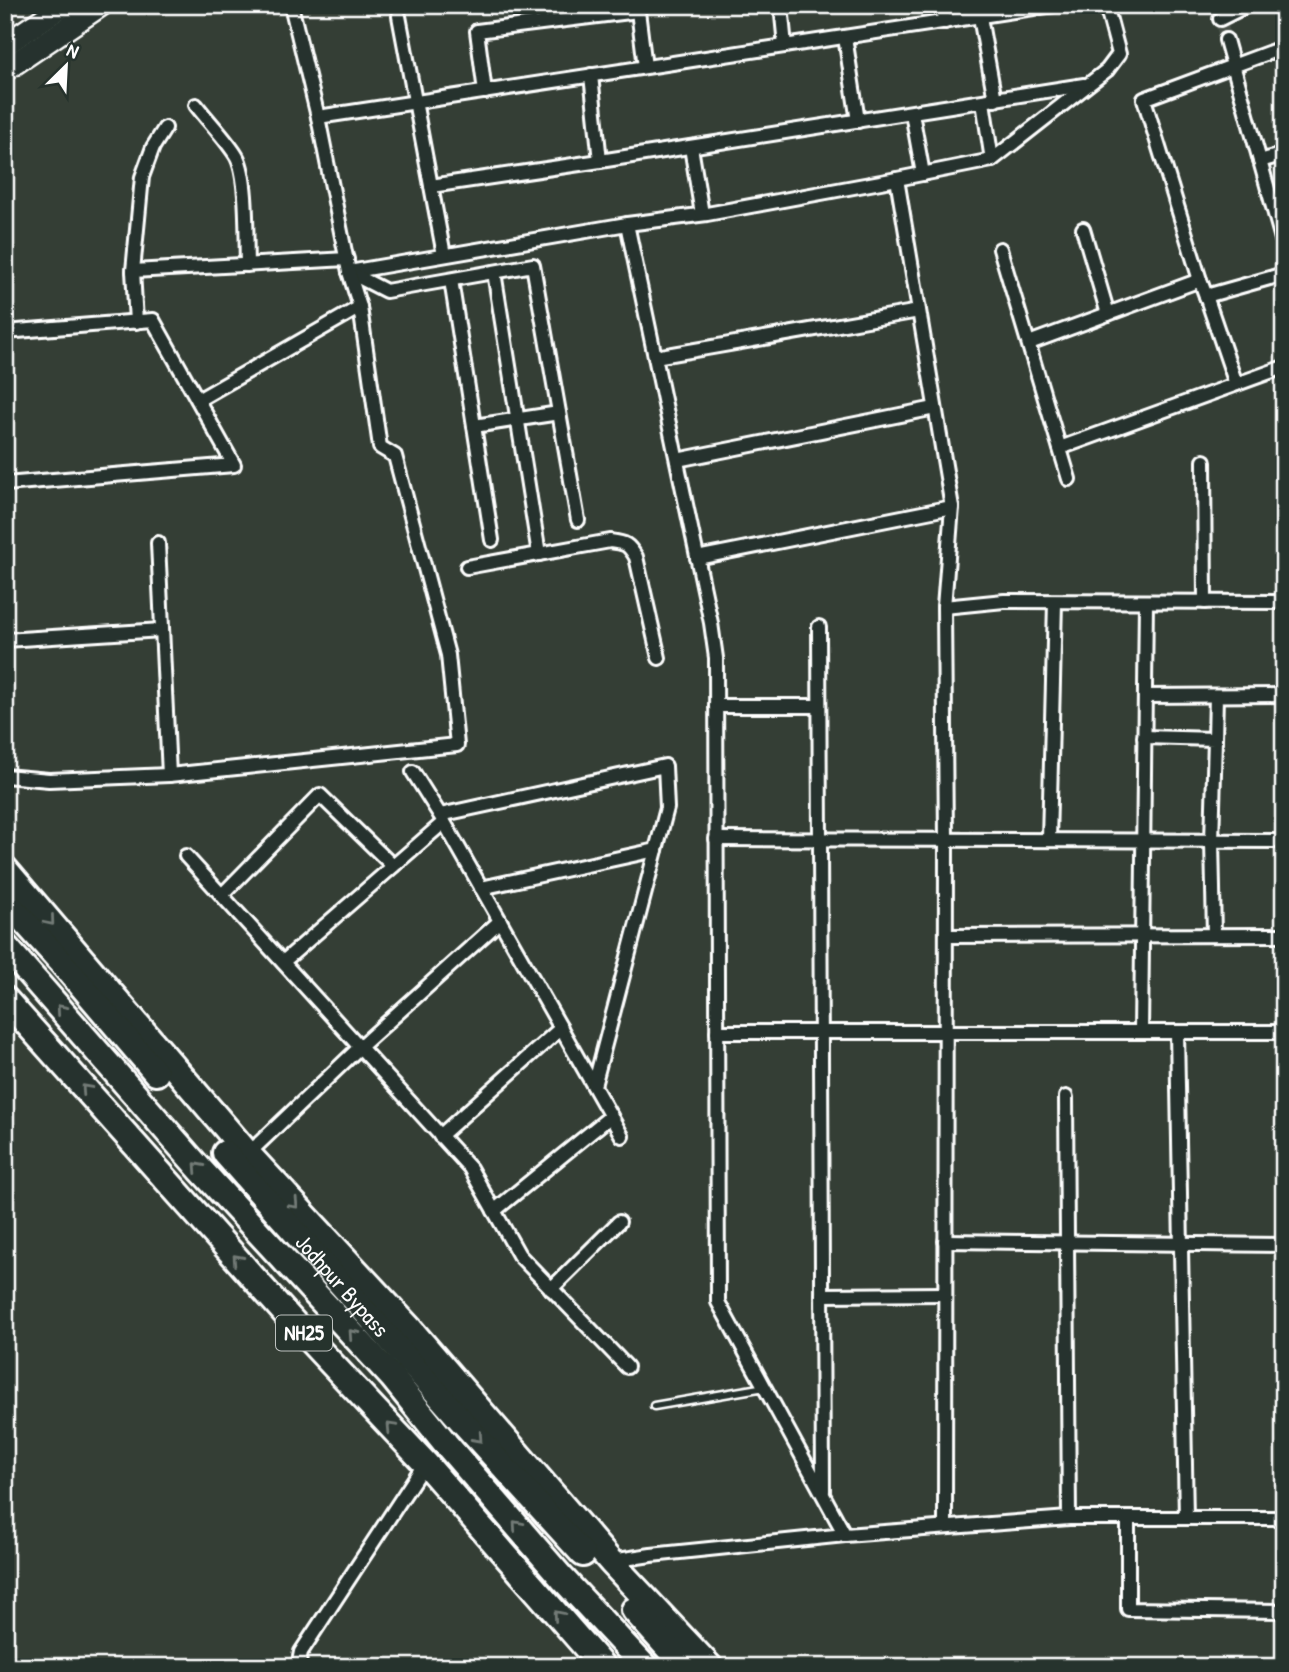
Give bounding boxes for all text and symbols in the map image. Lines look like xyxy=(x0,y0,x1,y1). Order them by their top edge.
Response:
north arrow xyxy=(32,32,102,102)
text: N xyxy=(63,37,83,64)
one-way arrow xyxy=(41,914,54,926)
one-way arrow xyxy=(57,1004,69,1017)
one-way arrow xyxy=(82,1084,94,1097)
one-way arrow xyxy=(194,1162,207,1175)
one-way arrow xyxy=(286,1196,298,1209)
street label: Jodhpur Bypass xyxy=(289,1227,397,1343)
one-way arrow xyxy=(233,1254,246,1267)
road number: NH25 xyxy=(276,1316,332,1350)
one-way arrow xyxy=(349,1329,361,1342)
one-way arrow xyxy=(387,1422,399,1435)
one-way arrow xyxy=(470,1430,482,1443)
one-way arrow xyxy=(513,1521,525,1534)
one-way arrow xyxy=(554,1611,566,1624)

